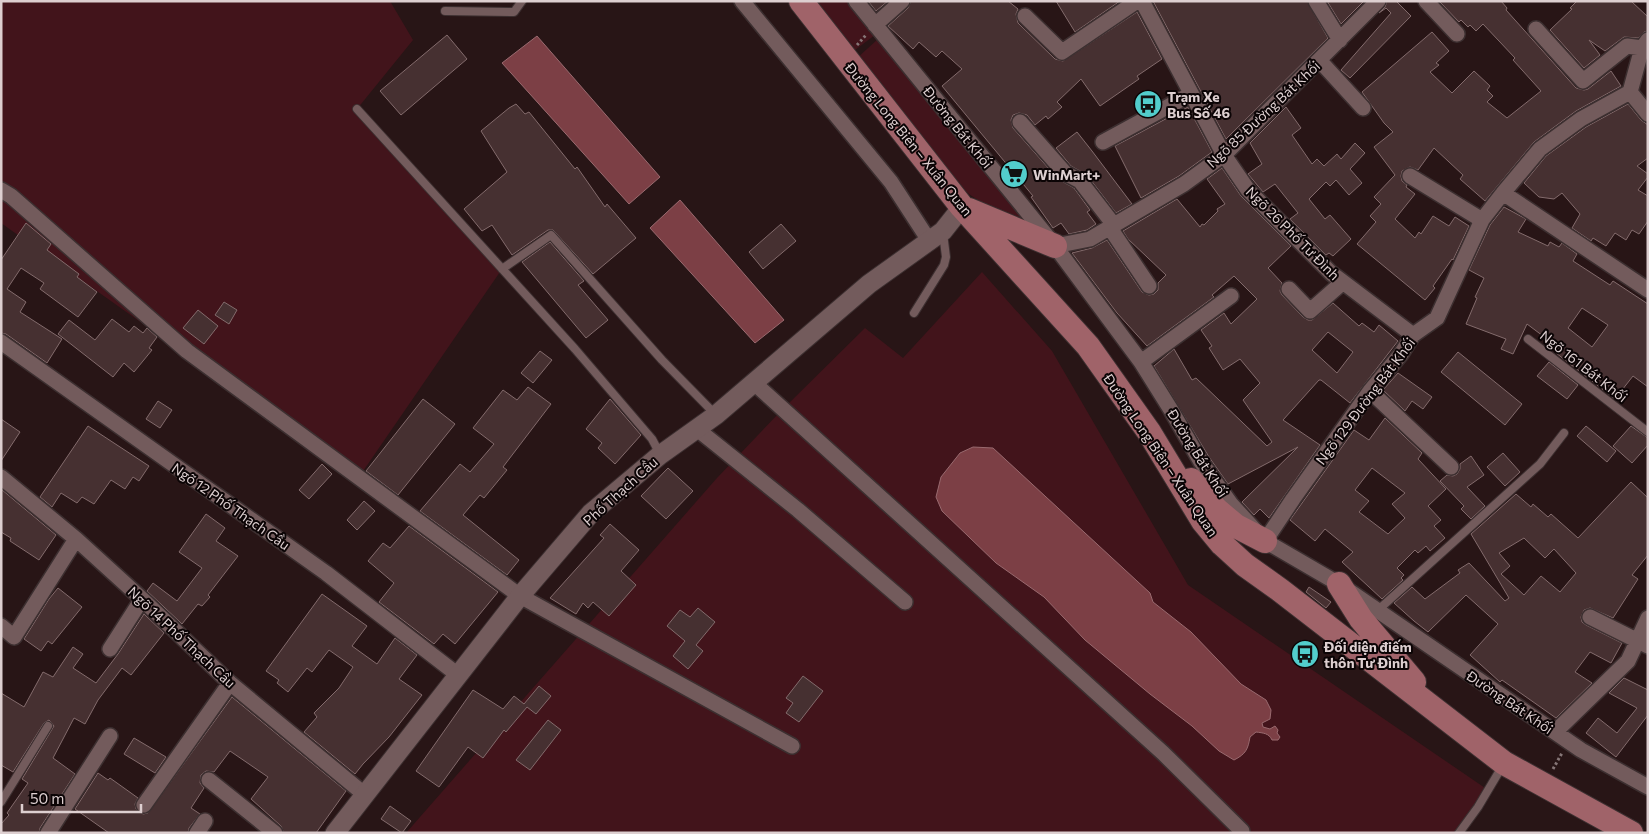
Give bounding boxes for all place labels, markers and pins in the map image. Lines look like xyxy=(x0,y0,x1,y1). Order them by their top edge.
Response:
place label: Trạm Xe Bus Số 46 xyxy=(1167,88,1230,121)
bus stop icon: Trạm Xe Bus Số 46 xyxy=(1133,89,1163,119)
supermarket icon: WinMart+ xyxy=(999,159,1029,189)
place label: WinMart+ xyxy=(1033,166,1100,183)
place label: Đối diện điếm thôn Tư Đình xyxy=(1323,638,1412,671)
bus stop icon: Đối diện điếm thôn Tư Đình xyxy=(1290,639,1320,669)

